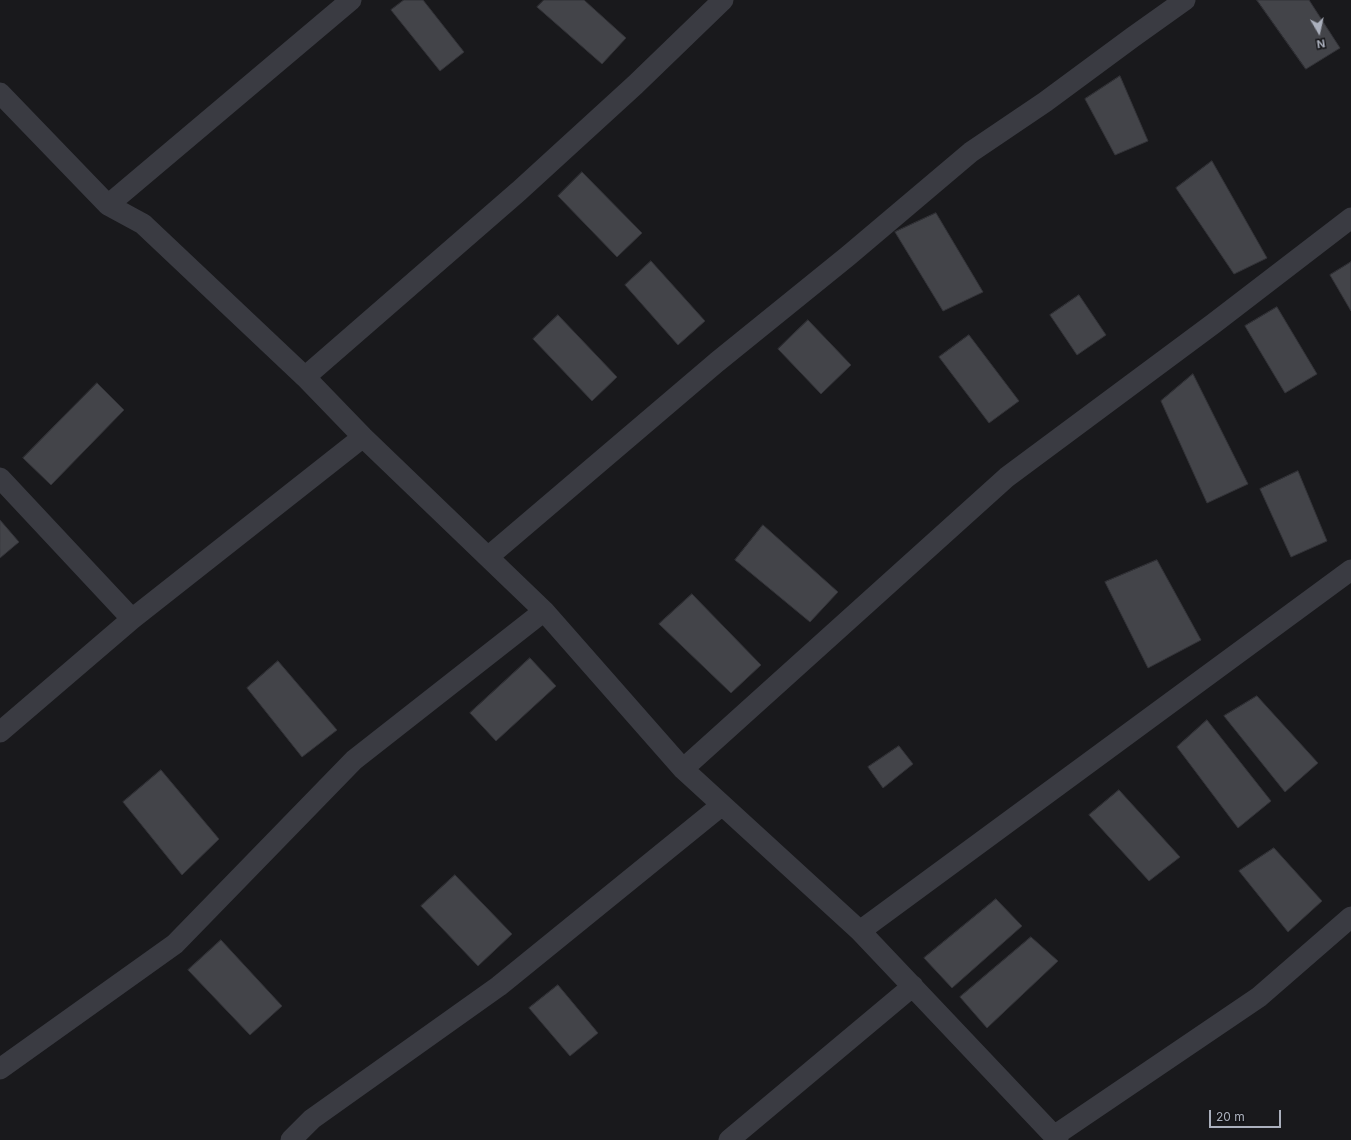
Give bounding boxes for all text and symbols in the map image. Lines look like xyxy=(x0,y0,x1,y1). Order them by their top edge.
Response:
north arrow xyxy=(1299,12,1339,52)
text: N xyxy=(1316,36,1326,51)
scale bar xyxy=(1211,1102,1283,1128)
text: 20 m xyxy=(1216,1109,1245,1124)

